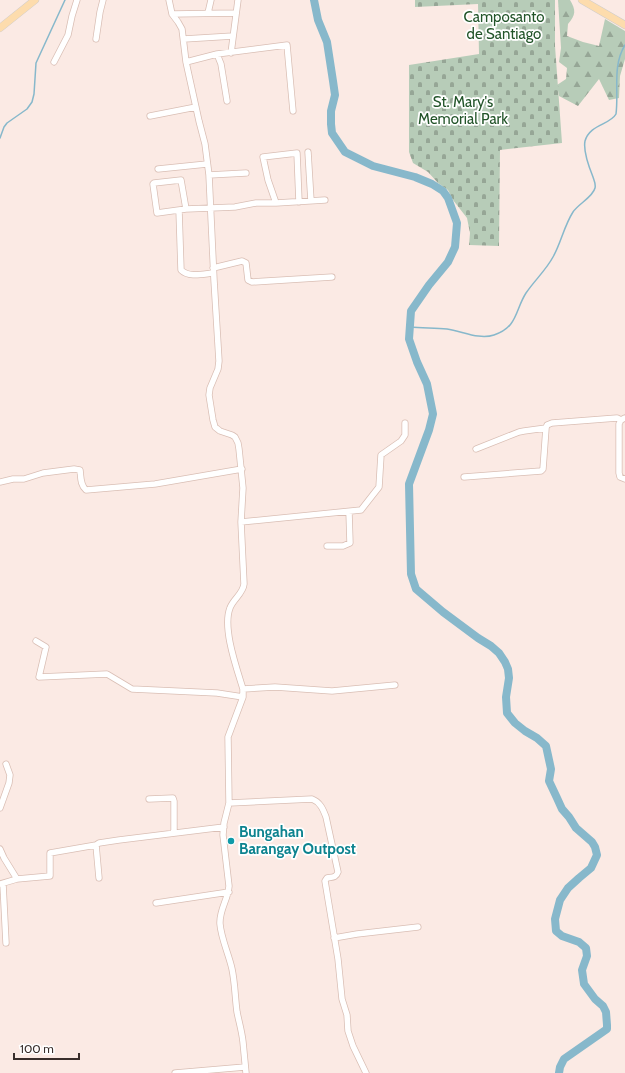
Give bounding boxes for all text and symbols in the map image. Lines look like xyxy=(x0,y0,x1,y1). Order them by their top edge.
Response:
park label: Camposanto de Santiago xyxy=(463,8,545,43)
park label: St. Mary's Memorial Park xyxy=(418,93,508,128)
place label: Bungahan Barangay Outpost xyxy=(239,823,356,858)
marker: Bungahan Barangay Outpost xyxy=(226,836,236,846)
scale bar xyxy=(14,1035,79,1061)
text: 100 m xyxy=(20,1041,54,1056)

